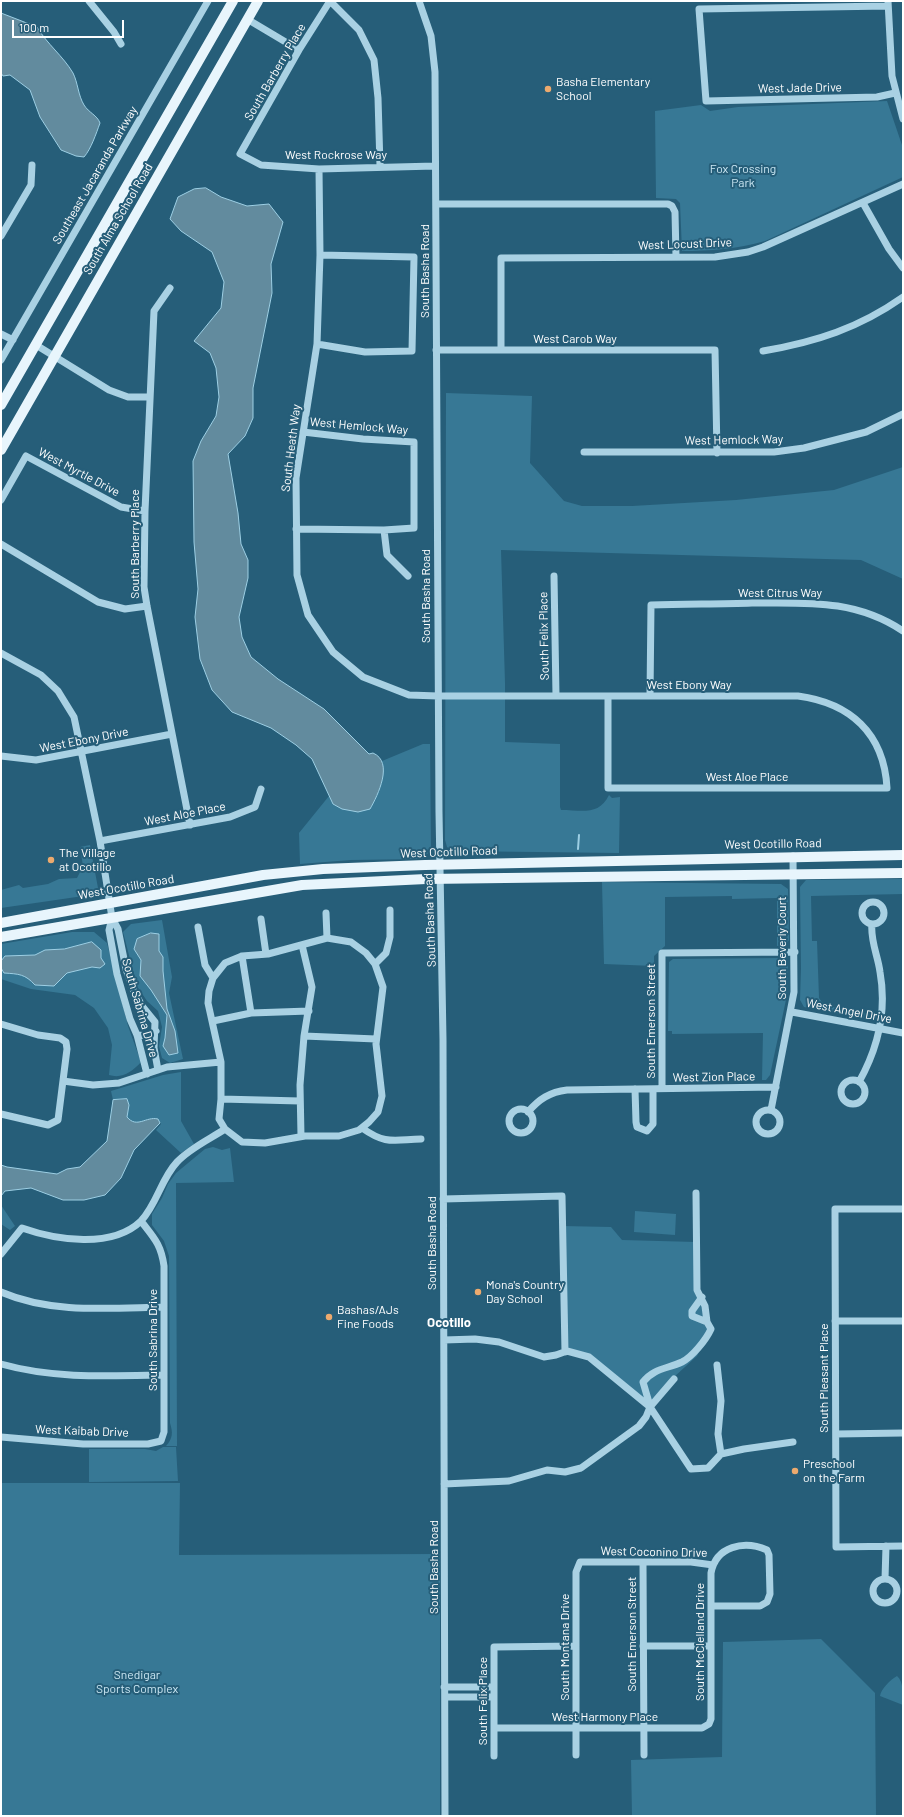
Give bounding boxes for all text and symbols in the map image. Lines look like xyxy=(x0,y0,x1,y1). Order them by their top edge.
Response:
scale bar xyxy=(14,12,126,38)
text: 100 m xyxy=(19,20,49,34)
street label: South Barberry Place xyxy=(241,21,309,123)
place label: Basha Elementary School xyxy=(556,75,650,103)
street label: West Jade Drive xyxy=(758,80,842,96)
marker: Basha Elementary School xyxy=(543,84,553,94)
street label: Southeast Jacaranda Parkway xyxy=(50,104,140,246)
street label: West Rockrose Way xyxy=(285,148,387,162)
street label: South Alma School Road xyxy=(80,161,156,277)
park label: Fox Crossing Park xyxy=(710,162,776,190)
street label: South Basha Road xyxy=(418,224,432,318)
street label: West Locust Drive xyxy=(638,235,732,253)
street label: West Carob Way xyxy=(533,332,617,346)
street label: South Heath Way xyxy=(278,403,304,493)
street label: West Hemlock Way xyxy=(309,415,409,437)
street label: West Hemlock Way xyxy=(685,432,783,448)
street label: West Myrtle Drive xyxy=(36,444,122,500)
street label: South Barberry Place xyxy=(128,489,142,599)
street label: South Basha Road xyxy=(419,549,433,643)
street label: West Citrus Way xyxy=(738,586,822,600)
street label: South Felix Place xyxy=(536,592,552,680)
street label: West Ebony Way xyxy=(647,678,731,692)
street label: West Ebony Drive xyxy=(38,724,130,756)
street label: West Aloe Place xyxy=(706,770,788,784)
street label: West Aloe Place xyxy=(143,799,227,829)
street label: West Ocotillo Road xyxy=(724,836,822,852)
street label: West Ocotillo Road xyxy=(400,843,498,861)
place label: The Village at Ocotillo xyxy=(59,846,116,874)
marker: The Village at Ocotillo xyxy=(46,855,56,865)
street label: West Ocotillo Road xyxy=(77,871,175,903)
street label: South Basha Road xyxy=(421,873,439,967)
street label: South Beverly Court xyxy=(775,896,789,1000)
street label: South Sabrina Drive xyxy=(119,957,161,1059)
street label: South Emerson Street xyxy=(644,964,658,1078)
street label: West Angel Drive xyxy=(805,996,893,1026)
street label: West Zion Place xyxy=(673,1069,755,1085)
street label: South Basha Road xyxy=(425,1196,439,1290)
place label: Mona's Country Day School xyxy=(486,1278,564,1306)
marker: Mona's Country Day School xyxy=(473,1287,483,1297)
street label: South Sabrina Drive xyxy=(146,1289,160,1391)
place label: Bashas/AJs Fine Foods xyxy=(337,1303,399,1331)
marker: Bashas/AJs Fine Foods xyxy=(324,1312,334,1322)
district label: Ocotillo xyxy=(427,1315,471,1331)
street label: South Pleasant Place xyxy=(817,1323,831,1433)
street label: West Kaibab Drive xyxy=(35,1422,129,1440)
place label: Preschool on the Farm xyxy=(803,1457,865,1485)
marker: Preschool on the Farm xyxy=(790,1466,800,1476)
street label: South Basha Road xyxy=(427,1520,441,1614)
street label: West Coconino Drive xyxy=(600,1544,708,1560)
street label: South Emerson Street xyxy=(625,1577,639,1691)
street label: South McClelland Drive xyxy=(693,1583,707,1701)
street label: South Montana Drive xyxy=(558,1593,572,1701)
street label: South Felix Place xyxy=(476,1657,490,1745)
park label: Snedigar Sports Complex xyxy=(96,1668,178,1696)
street label: West Harmony Place xyxy=(552,1710,658,1724)

